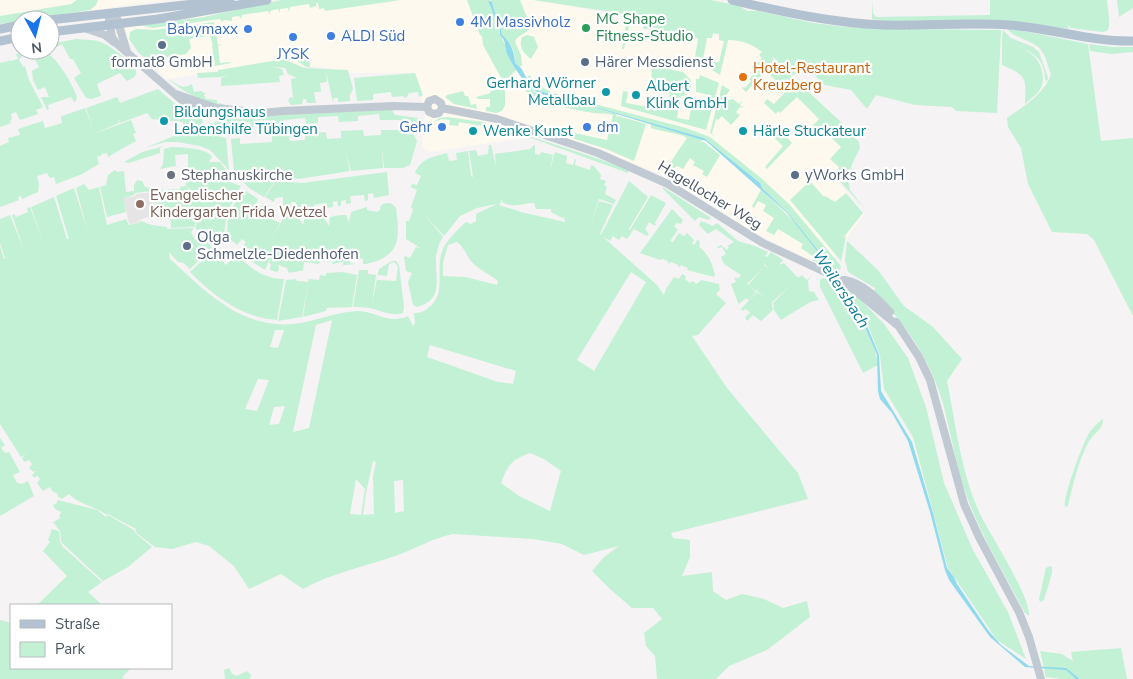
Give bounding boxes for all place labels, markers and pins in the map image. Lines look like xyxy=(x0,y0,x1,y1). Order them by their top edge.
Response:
place label: MC Shape Fitness-Studio xyxy=(596,9,693,46)
place label: 4M Massivholz xyxy=(470,12,570,32)
marker: 4M Massivholz xyxy=(454,16,466,28)
place label: Babymaxx xyxy=(167,19,238,39)
marker: MC Shape Fitness-Studio xyxy=(580,22,592,34)
marker: Babymaxx xyxy=(242,23,254,35)
place label: ALDI Süd xyxy=(341,26,405,46)
marker: ALDI Süd xyxy=(325,30,337,42)
marker: JYSK xyxy=(287,31,299,43)
marker: format8 GmbH xyxy=(156,39,168,51)
place label: JYSK xyxy=(276,44,310,64)
place label: format8 GmbH xyxy=(111,52,213,72)
place label: Härer Messdienst xyxy=(595,52,714,72)
marker: Härer Messdienst xyxy=(579,56,591,68)
place label: Hotel-Restaurant Kreuzberg xyxy=(753,58,871,95)
marker: Hotel-Restaurant Kreuzberg xyxy=(737,71,749,83)
place label: Gerhard Wörner Metallbau xyxy=(486,73,597,110)
place label: Albert Klink GmbH xyxy=(646,76,727,113)
marker: Gerhard Wörner Metallbau xyxy=(600,86,612,98)
marker: Albert Klink GmbH xyxy=(630,89,642,101)
place label: Bildungshaus Lebenshilfe Tübingen xyxy=(174,102,318,139)
marker: Bildungshaus Lebenshilfe Tübingen xyxy=(158,115,170,127)
place label: Gehr xyxy=(399,117,433,137)
place label: dm xyxy=(597,117,619,137)
marker: Gehr xyxy=(436,121,448,133)
place label: Wenke Kunst xyxy=(483,121,574,141)
marker: dm xyxy=(581,121,593,133)
place label: Härle Stuckateur xyxy=(753,121,867,141)
marker: Wenke Kunst xyxy=(467,125,479,137)
marker: Härle Stuckateur xyxy=(737,125,749,137)
place label: Stephanuskirche xyxy=(181,165,292,185)
place label: yWorks GmbH xyxy=(805,165,904,185)
marker: Stephanuskirche xyxy=(165,169,177,181)
marker: yWorks GmbH xyxy=(789,169,801,181)
place label: Evangelischer Kindergarten Frida Wetzel xyxy=(150,185,328,222)
marker: Evangelischer Kindergarten Frida Wetzel xyxy=(134,198,146,210)
place label: Olga Schmelzle-Diedenhofen xyxy=(197,227,359,264)
marker: Olga Schmelzle-Diedenhofen xyxy=(181,240,193,252)

